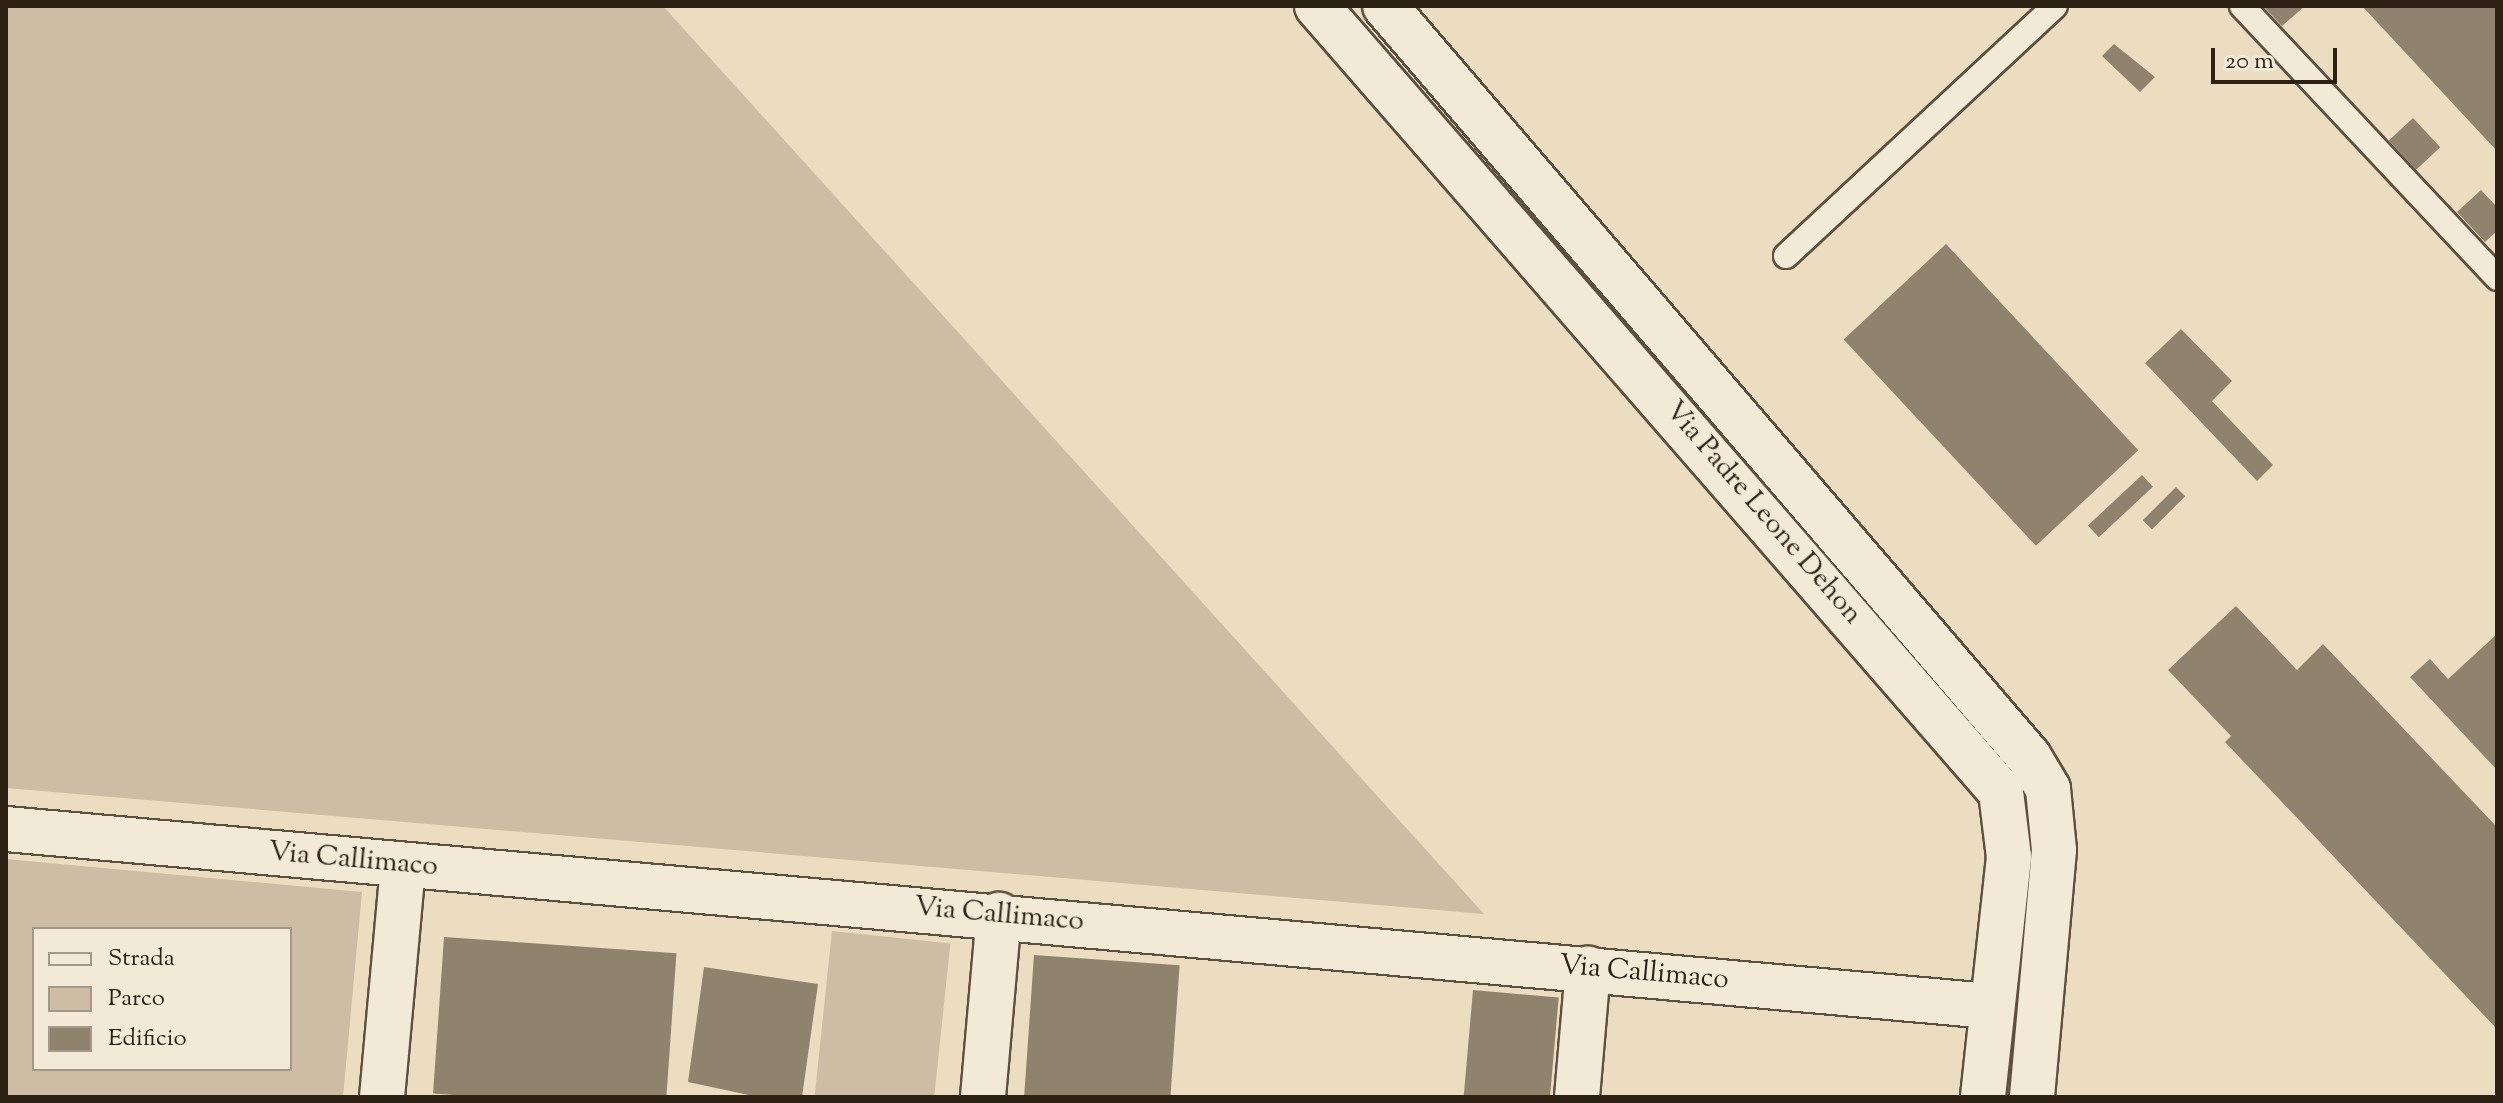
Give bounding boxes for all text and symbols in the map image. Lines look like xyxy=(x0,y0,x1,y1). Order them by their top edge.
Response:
scale bar xyxy=(2215,32,2341,82)
text: 20 m xyxy=(2225,45,2274,79)
street label: Via Padre Leone Dehon xyxy=(1657,395,1869,631)
street label: Via Callimaco xyxy=(267,836,439,884)
street label: Via Callimaco xyxy=(913,891,1085,939)
legend xyxy=(32,927,292,1071)
text: Strada xyxy=(108,942,175,976)
street label: Via Callimaco xyxy=(1558,949,1730,997)
text: Parco xyxy=(108,982,165,1016)
text: Edificio xyxy=(108,1022,187,1056)

